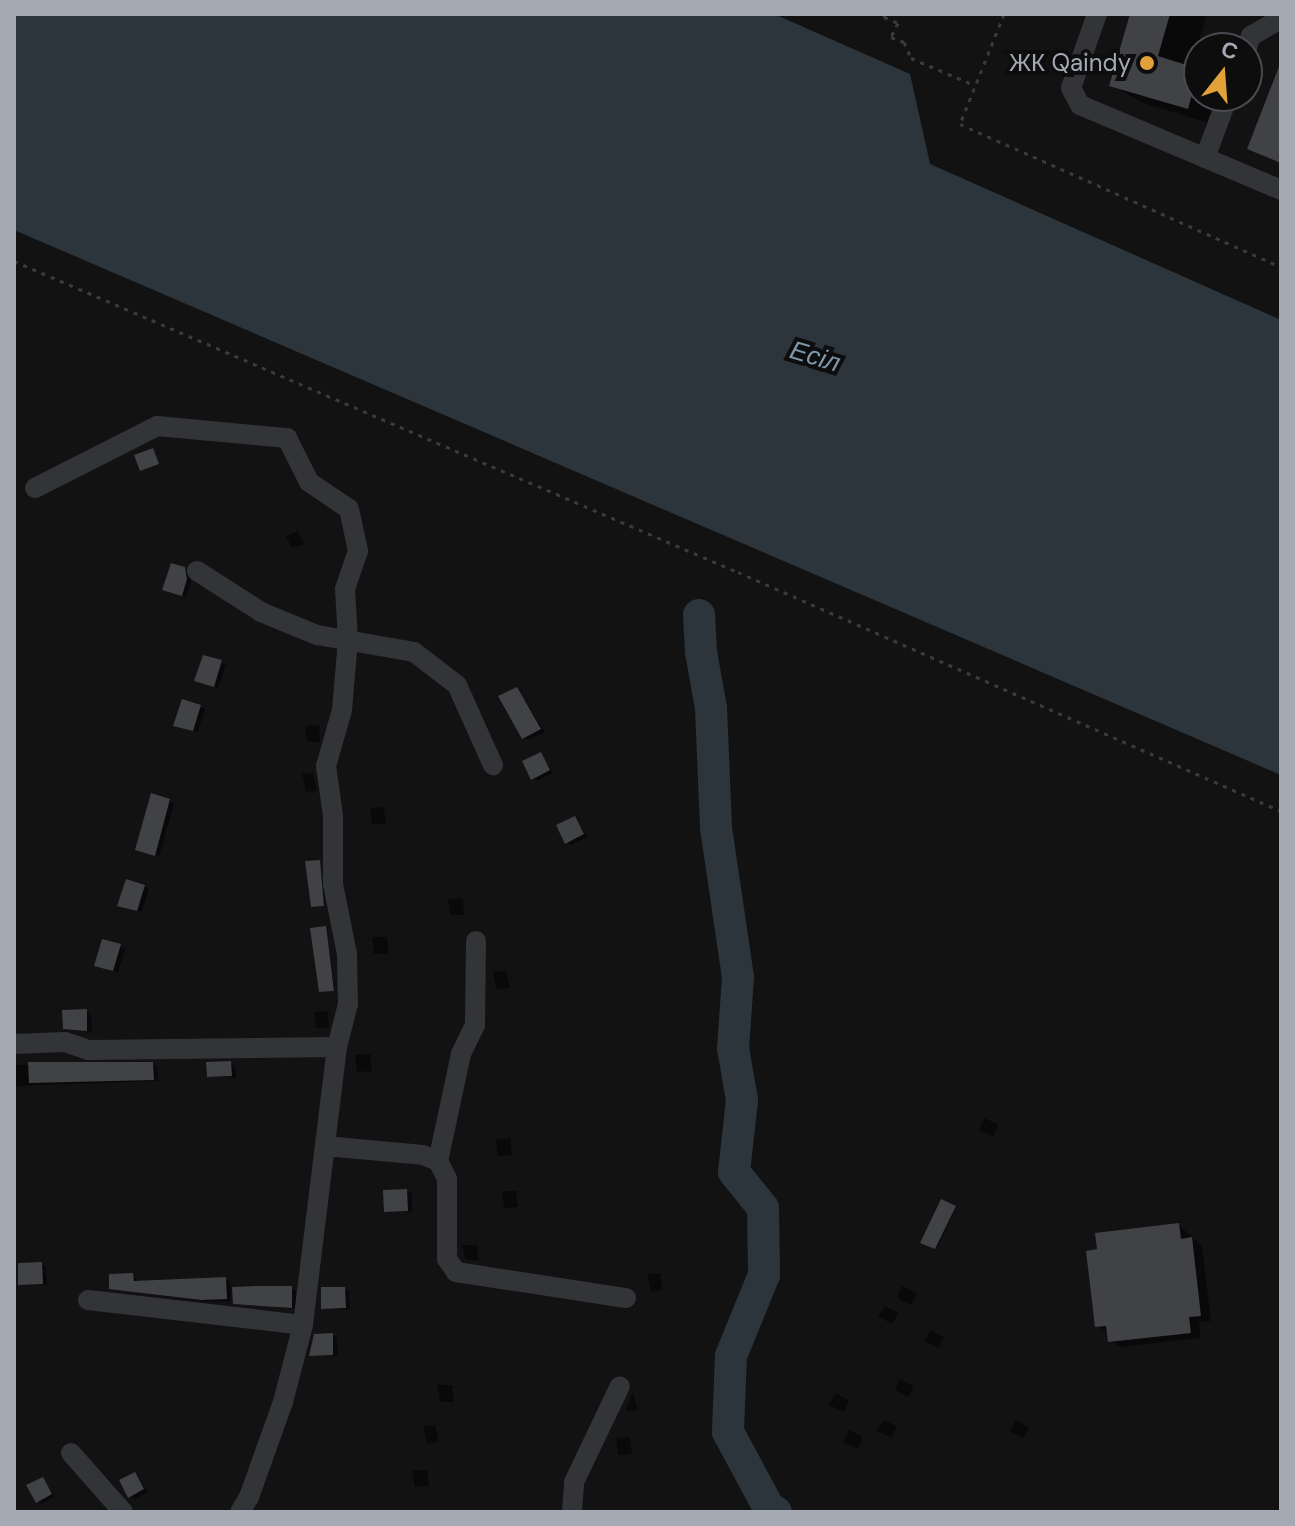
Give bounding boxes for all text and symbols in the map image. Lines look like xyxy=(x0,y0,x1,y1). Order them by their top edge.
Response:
north arrow xyxy=(1183,32,1263,112)
text: С xyxy=(1218,34,1241,67)
place label: ЖК Qaindy xyxy=(1009,49,1131,77)
marker: ЖК Qaindy xyxy=(1138,54,1156,72)
water label: Есіл xyxy=(786,335,844,379)

